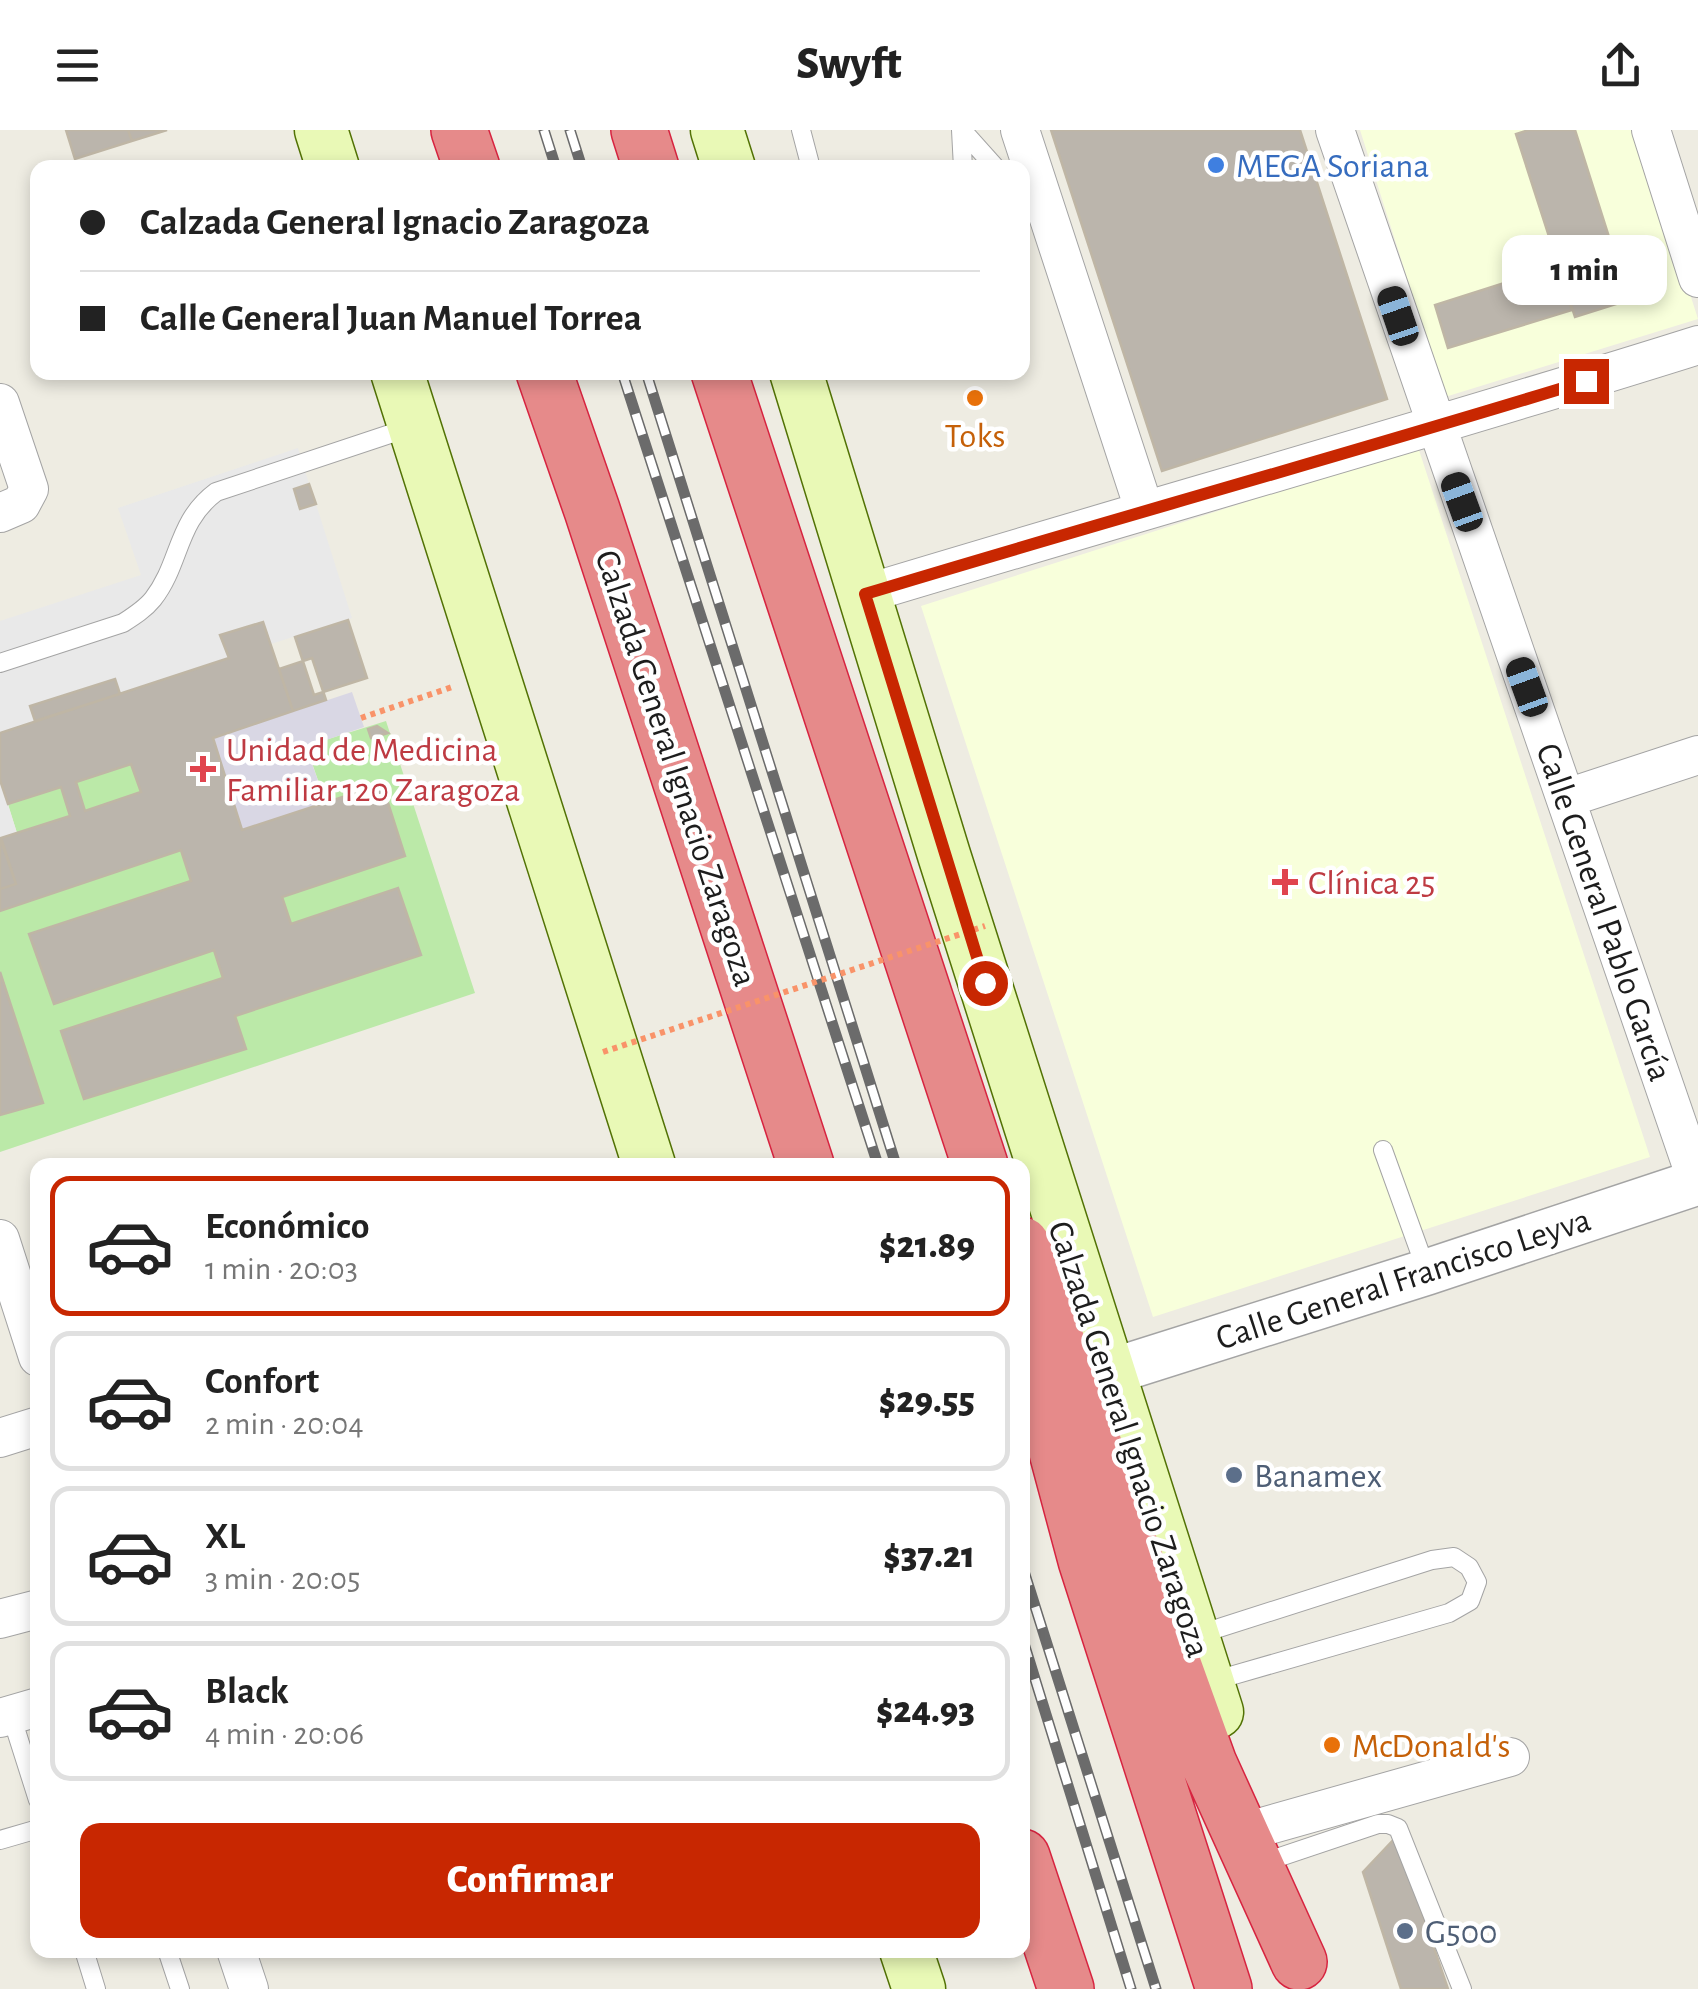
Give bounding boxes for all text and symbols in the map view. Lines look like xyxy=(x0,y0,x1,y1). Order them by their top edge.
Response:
icon: menu xyxy=(50,38,105,93)
icon: share xyxy=(1593,38,1648,93)
text: Swyft xyxy=(796,42,902,87)
place label: MEGA Soriana xyxy=(1236,149,1429,184)
marker: MEGA Soriana xyxy=(1205,154,1227,176)
text: Calzada General Ignacio Zaragoza xyxy=(140,204,650,242)
callout: 1 min xyxy=(1504,236,1668,306)
text: 1 min xyxy=(1550,254,1619,286)
car xyxy=(1374,283,1422,349)
text: Calle General Juan Manuel Torrea xyxy=(140,300,642,338)
route end xyxy=(1564,359,1609,404)
marker: Toks xyxy=(964,387,986,409)
place label: Toks xyxy=(945,419,1005,454)
car xyxy=(1438,469,1486,535)
street label: Calzada General Ignacio Zaragoza xyxy=(588,546,763,991)
car xyxy=(1503,654,1551,720)
place label: Unidad de Medicina Familiar 120 Zaragoza xyxy=(226,733,520,808)
street label: Calle General Pablo García xyxy=(1529,739,1678,1086)
marker: Unidad de Medicina Familiar 120 Zaragoza xyxy=(190,756,216,782)
place label: Clínica 25 xyxy=(1308,866,1435,901)
marker: Clínica 25 xyxy=(1272,869,1298,895)
route start xyxy=(963,961,1008,1006)
icon: car xyxy=(85,1201,175,1291)
street label: Calle General Francisco Leyva xyxy=(1212,1202,1595,1357)
text: Económico xyxy=(205,1208,369,1246)
street label: Calzada General Ignacio Zaragoza xyxy=(1041,1217,1216,1662)
text: $21.89 xyxy=(879,1227,975,1265)
text: 1 min · 20:03 xyxy=(205,1253,358,1285)
icon: car xyxy=(85,1356,175,1446)
text: Confort xyxy=(205,1363,319,1401)
text: $29.55 xyxy=(879,1382,975,1420)
text: 2 min · 20:04 xyxy=(205,1408,364,1440)
place label: Banamex xyxy=(1254,1459,1382,1494)
marker: Banamex xyxy=(1223,1464,1245,1486)
icon: car xyxy=(85,1511,175,1601)
text: XL xyxy=(205,1518,245,1556)
text: $37.21 xyxy=(883,1537,975,1575)
text: 3 min · 20:05 xyxy=(205,1563,360,1595)
icon: car xyxy=(85,1666,175,1756)
text: Black xyxy=(205,1673,289,1711)
text: $24.93 xyxy=(876,1692,975,1730)
text: 4 min · 20:06 xyxy=(205,1718,364,1750)
place label: McDonald's xyxy=(1352,1729,1511,1764)
marker: McDonald's xyxy=(1321,1734,1343,1756)
button: Confirmar xyxy=(80,1823,980,1938)
place label: G500 xyxy=(1425,1915,1498,1950)
marker: G500 xyxy=(1394,1920,1416,1942)

